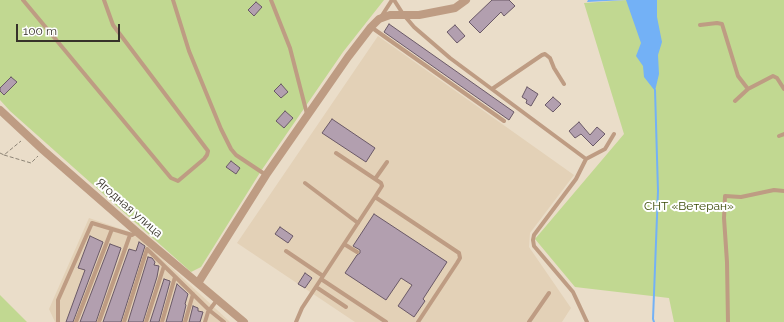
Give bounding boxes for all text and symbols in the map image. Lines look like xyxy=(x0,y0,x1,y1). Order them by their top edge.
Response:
scale bar xyxy=(18,16,122,42)
text: 100 m xyxy=(23,24,57,38)
street label: Ягодная улица xyxy=(93,175,165,241)
park label: СНТ «Ветеран» xyxy=(644,199,734,213)

